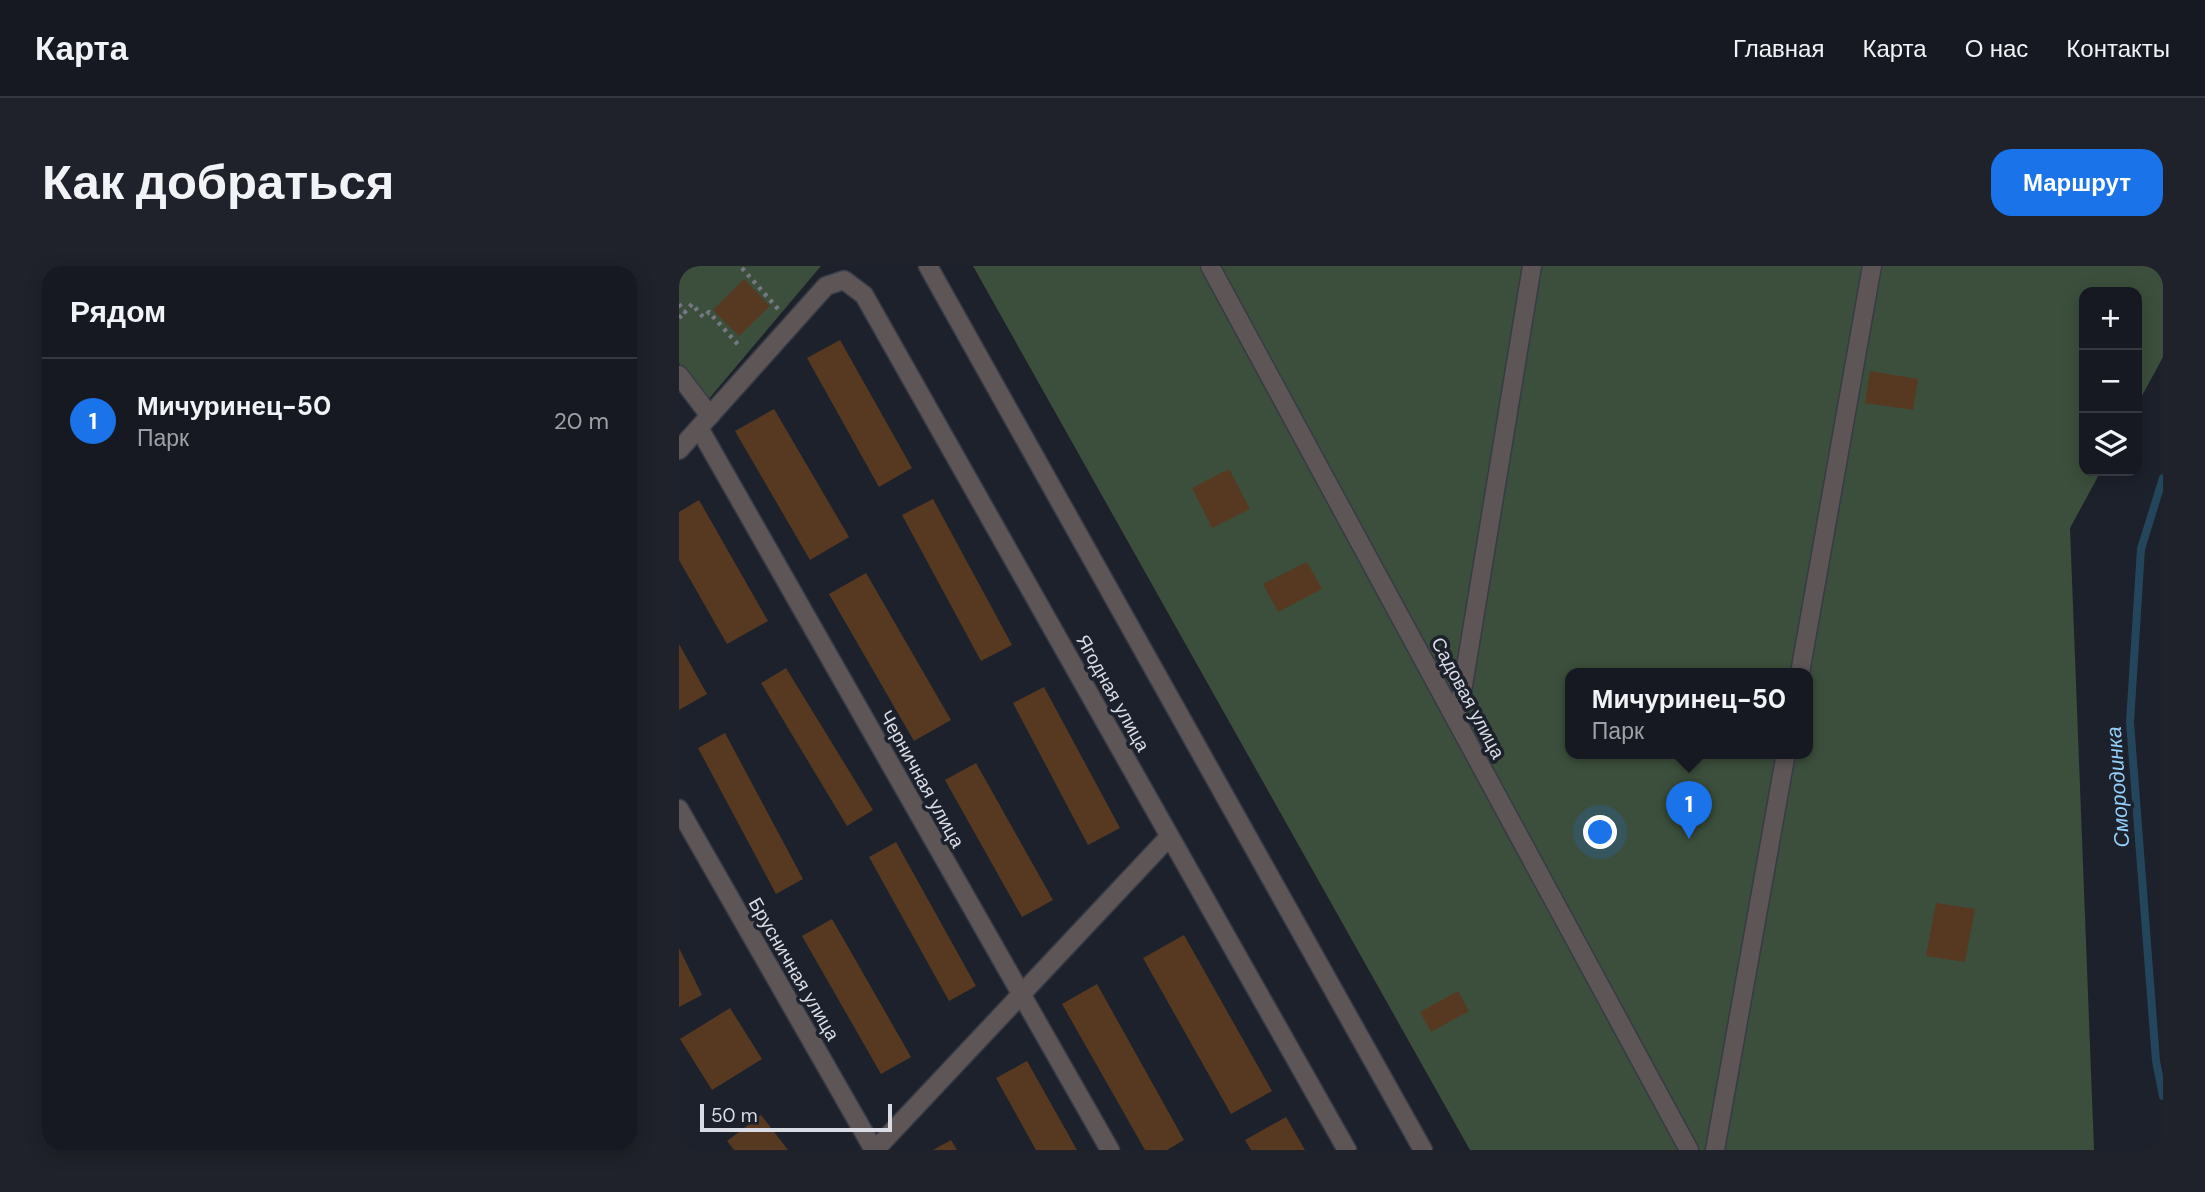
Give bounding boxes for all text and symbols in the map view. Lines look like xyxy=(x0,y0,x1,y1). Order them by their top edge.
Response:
text: Карта xyxy=(35,27,128,70)
text: Главная xyxy=(1733,33,1824,64)
text: Карта xyxy=(1862,33,1927,64)
text: О нас xyxy=(1965,33,2028,64)
text: Контакты xyxy=(2066,33,2170,64)
button: Маршрут xyxy=(1991,149,2163,216)
text: Как добраться xyxy=(42,150,394,214)
map controls xyxy=(2079,287,2142,476)
button: + xyxy=(2079,287,2142,350)
text: Рядом xyxy=(70,292,166,331)
button: − xyxy=(2079,350,2142,413)
text: Мичуринец-50 xyxy=(137,389,331,423)
text: 1 xyxy=(89,406,97,436)
text: 20 m xyxy=(554,406,609,436)
button: layers xyxy=(2079,413,2142,476)
text: Парк xyxy=(137,423,189,453)
street label: Ягодная улица xyxy=(1071,630,1156,756)
street label: Садовая улица xyxy=(1425,633,1511,763)
popup xyxy=(1565,668,1813,759)
text: Мичуринец-50 xyxy=(1592,682,1786,716)
street label: Черничная улица xyxy=(874,706,970,853)
text: Парк xyxy=(1592,716,1644,746)
water label: Смородинка xyxy=(2100,726,2136,848)
pin: 1 xyxy=(1666,781,1712,839)
your location xyxy=(1583,815,1617,849)
street label: Брусничная улица xyxy=(743,893,845,1045)
scale bar xyxy=(700,1101,893,1133)
text: 50 m xyxy=(711,1103,758,1128)

